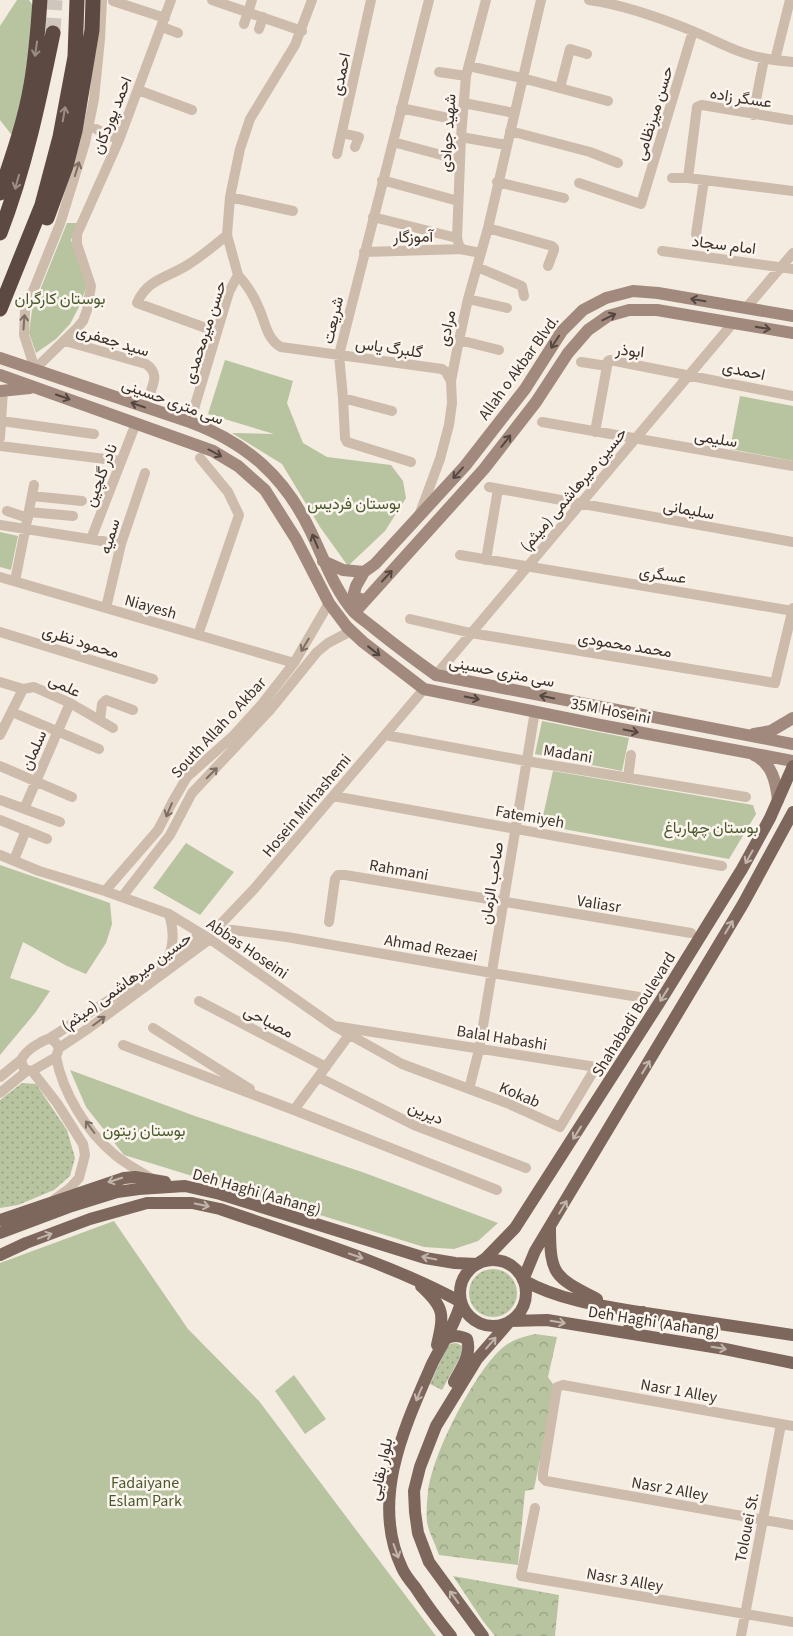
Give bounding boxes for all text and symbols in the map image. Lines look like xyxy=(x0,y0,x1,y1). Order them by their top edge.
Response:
one-way arrow xyxy=(31,40,41,56)
street label: احمدی xyxy=(326,51,356,98)
street label: حسن میرنظامی xyxy=(629,63,679,163)
street label: احمد پوردکان xyxy=(86,73,138,158)
street label: عسگر زاده xyxy=(708,82,773,114)
street label: شهید جوادی xyxy=(434,93,462,173)
one-way arrow xyxy=(60,106,70,122)
one-way arrow xyxy=(72,162,82,178)
one-way arrow xyxy=(12,174,22,190)
street label: آموزگار xyxy=(392,226,435,248)
street label: امام سجاد xyxy=(691,230,757,260)
street label: حسن میرمحمدی xyxy=(178,278,232,387)
park label: بوستان کارگران xyxy=(15,288,105,310)
street label: شریعت xyxy=(317,294,349,346)
one-way arrow xyxy=(690,294,706,304)
street label: مرادی xyxy=(432,308,462,348)
street label: Allah o Akbar Blvd. xyxy=(473,311,564,424)
one-way arrow xyxy=(601,312,616,322)
one-way arrow xyxy=(19,315,29,331)
street label: سید جعفری xyxy=(73,319,152,363)
one-way arrow xyxy=(755,323,771,333)
street label: گلبرگ یاس xyxy=(354,332,424,364)
one-way arrow xyxy=(550,335,560,349)
street label: ابوذر xyxy=(613,338,645,363)
street label: احمدی xyxy=(720,356,767,386)
street label: سی متری حسینی xyxy=(119,373,227,431)
one-way arrow xyxy=(54,393,70,402)
one-way arrow xyxy=(131,399,147,409)
street label: حسین میرهاشمی (میثم) xyxy=(515,423,632,556)
street label: سلیمی xyxy=(693,425,739,453)
one-way arrow xyxy=(501,435,512,448)
street label: نادر گلچین xyxy=(79,441,123,510)
one-way arrow xyxy=(208,448,222,458)
one-way arrow xyxy=(453,466,464,479)
park label: بوستان فردیس xyxy=(307,493,401,515)
street label: سلیمانی xyxy=(661,495,716,525)
street label: سمیه xyxy=(94,516,126,557)
one-way arrow xyxy=(309,534,319,549)
street label: عسگری xyxy=(638,560,688,590)
one-way arrow xyxy=(381,569,393,582)
street label: Niayesh xyxy=(122,589,179,625)
street label: محمود نظری xyxy=(40,620,122,664)
street label: محمد محمودی xyxy=(576,627,673,663)
one-way arrow xyxy=(300,638,310,652)
one-way arrow xyxy=(367,645,380,656)
street label: سی متری حسینی xyxy=(447,651,556,693)
street label: علمی xyxy=(45,669,84,703)
street label: South Allah o Akbar xyxy=(166,672,272,783)
one-way arrow xyxy=(539,691,555,701)
street label: 35M Hoseini xyxy=(569,692,653,730)
one-way arrow xyxy=(463,694,479,704)
one-way arrow xyxy=(623,726,639,736)
street label: سلمان xyxy=(15,727,52,774)
street label: Madani xyxy=(542,739,594,769)
street label: Hosein Mirhashemi xyxy=(257,750,356,862)
one-way arrow xyxy=(206,767,218,779)
street label: Fatemiyeh xyxy=(494,800,566,834)
one-way arrow xyxy=(163,802,173,817)
park label: بوستان چهارباغ xyxy=(664,817,758,839)
street label: صاحب الزمان xyxy=(475,840,509,926)
one-way arrow xyxy=(743,849,753,863)
street label: Rahmani xyxy=(367,854,430,886)
street label: Valiasr xyxy=(575,890,623,918)
street label: Abbas Hoseini xyxy=(202,913,293,984)
one-way arrow xyxy=(725,921,735,935)
street label: حسین میرهاشمی (میثم) xyxy=(57,927,196,1037)
street label: Ahmad Rezaei xyxy=(383,929,479,967)
street label: Shahabadi Boulevard xyxy=(587,948,681,1081)
one-way arrow xyxy=(659,988,669,1002)
street label: مصباحی xyxy=(240,1000,297,1044)
one-way arrow xyxy=(92,1015,105,1026)
street label: Balal Habashi xyxy=(455,1020,549,1056)
one-way arrow xyxy=(641,1061,651,1075)
street label: Kokab xyxy=(496,1076,544,1113)
street label: دیرین xyxy=(405,1096,447,1130)
one-way arrow xyxy=(85,1120,95,1134)
park label: بوستان زیتون xyxy=(103,1120,185,1142)
one-way arrow xyxy=(572,1125,582,1139)
street label: Deh Haghi (Aahang) xyxy=(190,1163,324,1221)
one-way arrow xyxy=(107,1176,123,1186)
one-way arrow xyxy=(558,1200,568,1214)
one-way arrow xyxy=(193,1201,209,1210)
one-way arrow xyxy=(37,1231,52,1240)
one-way arrow xyxy=(348,1252,364,1262)
one-way arrow xyxy=(421,1253,437,1262)
street label: Deh Haghi (Aahang) xyxy=(587,1301,721,1343)
one-way arrow xyxy=(550,1317,566,1327)
one-way arrow xyxy=(485,1337,496,1350)
one-way arrow xyxy=(710,1343,726,1353)
street label: Nasr 1 Alley xyxy=(639,1373,719,1409)
one-way arrow xyxy=(414,1386,424,1401)
street label: بلوار بقایی xyxy=(364,1436,398,1503)
street label: Nasr 2 Alley xyxy=(630,1471,710,1507)
park label: Fadaiyane Eslam Park xyxy=(108,1472,182,1512)
street label: Tolouei St. xyxy=(729,1491,764,1564)
one-way arrow xyxy=(391,1543,401,1559)
street label: Nasr 3 Alley xyxy=(585,1562,665,1598)
one-way arrow xyxy=(449,1590,459,1604)

